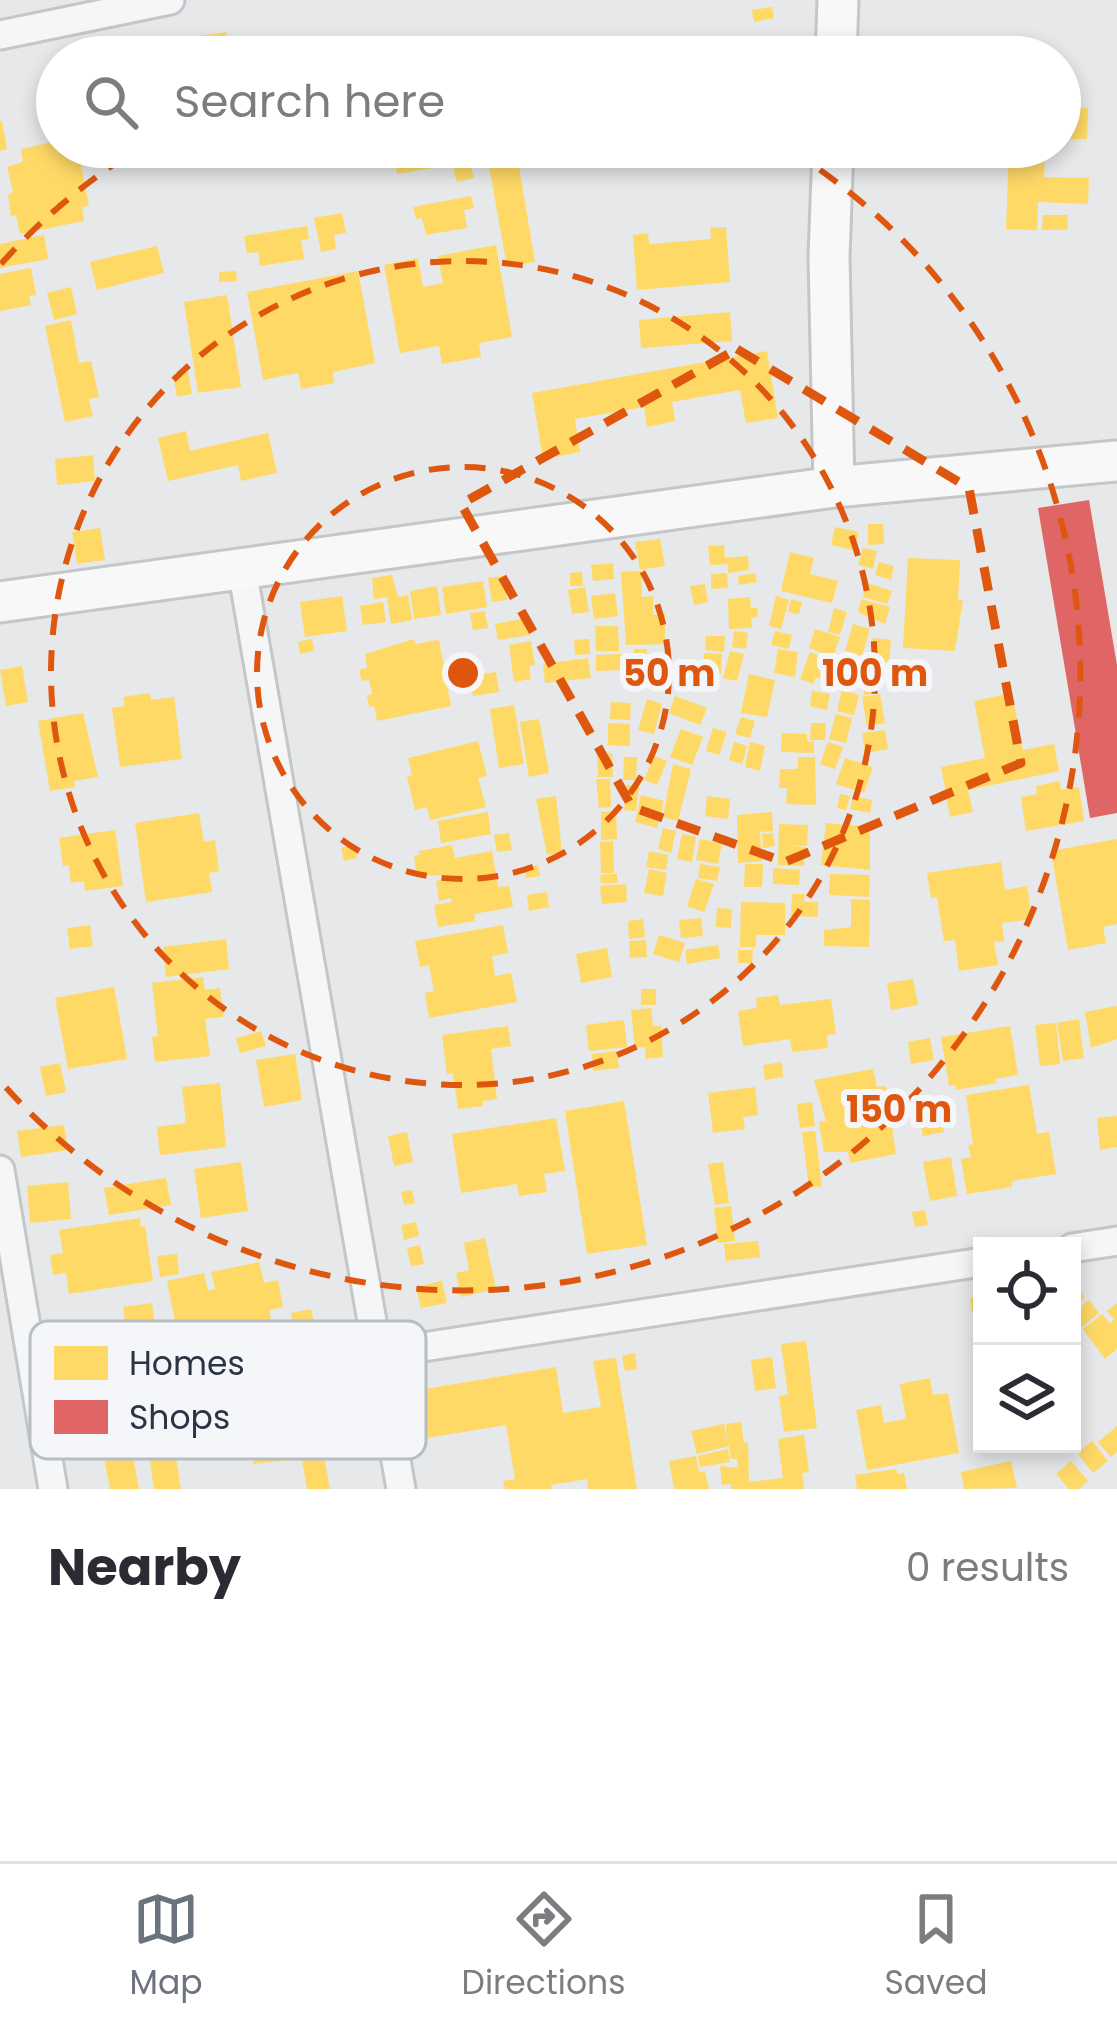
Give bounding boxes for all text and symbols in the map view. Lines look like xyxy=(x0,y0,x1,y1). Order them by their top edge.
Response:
search box xyxy=(36,36,1081,168)
icon: search xyxy=(78,69,144,135)
text: Search here xyxy=(174,70,445,133)
text: 50 m xyxy=(623,648,715,699)
text: 100 m xyxy=(822,648,928,699)
centre of rings xyxy=(442,652,484,694)
text: 150 m xyxy=(846,1084,952,1135)
map controls xyxy=(973,1237,1081,1453)
button: locate xyxy=(973,1237,1081,1345)
legend xyxy=(30,1321,426,1459)
text: Homes xyxy=(129,1340,245,1387)
button: layers xyxy=(973,1345,1081,1453)
text: Shops xyxy=(129,1394,230,1441)
text: Nearby xyxy=(48,1531,241,1603)
text: 0 results xyxy=(906,1540,1069,1595)
tab: Map xyxy=(130,1886,203,2008)
tab: Directions xyxy=(462,1886,625,2008)
tab: Saved xyxy=(885,1886,987,2008)

